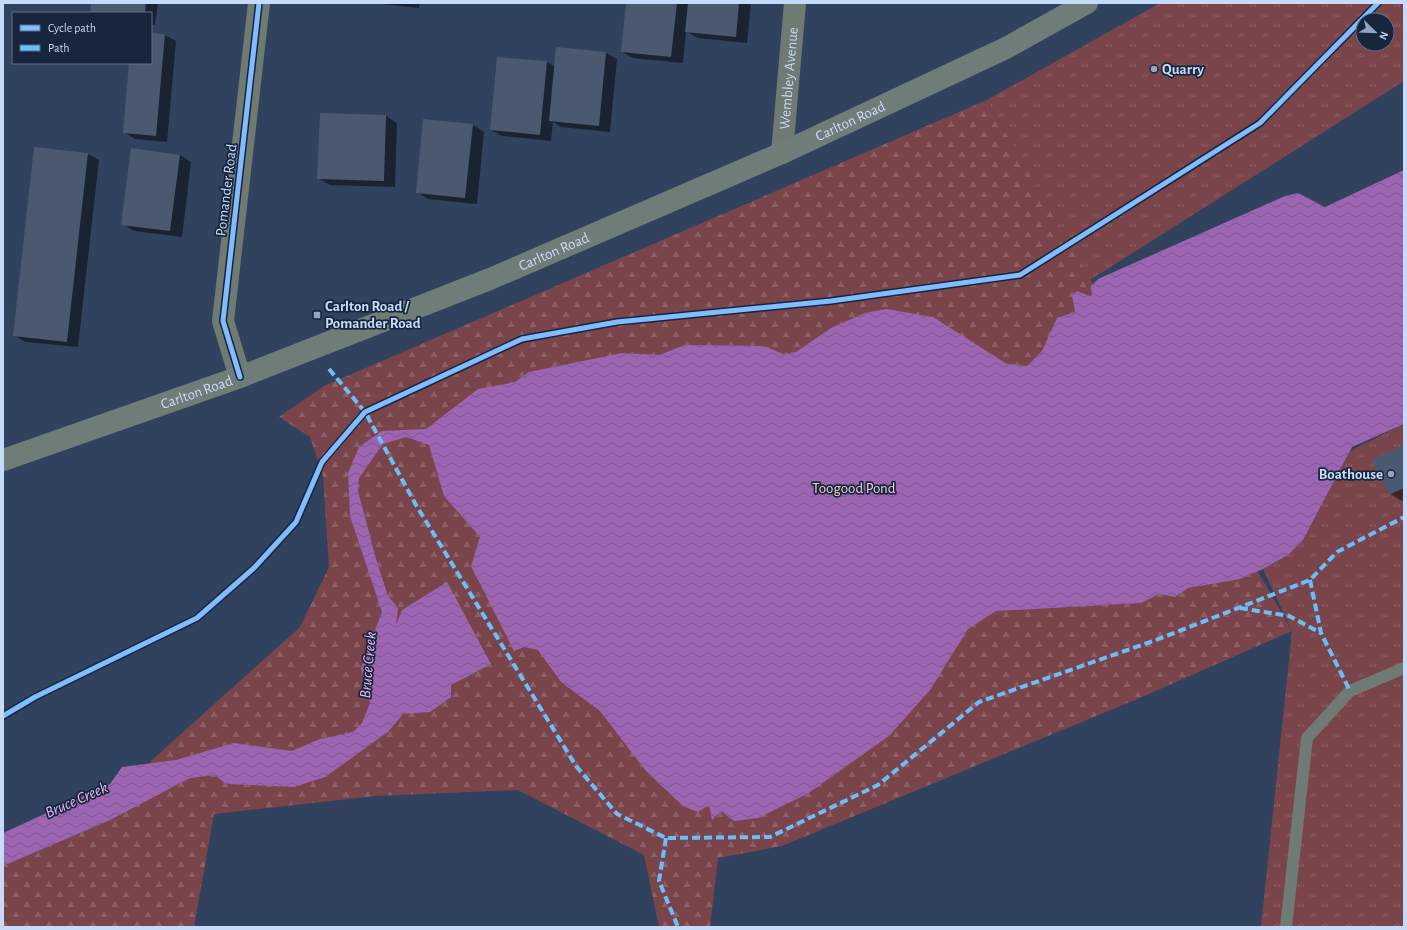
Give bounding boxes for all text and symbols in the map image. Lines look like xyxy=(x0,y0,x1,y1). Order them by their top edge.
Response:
legend xyxy=(12,12,152,64)
north arrow xyxy=(1355,12,1395,52)
text: Cycle path xyxy=(48,22,96,35)
street label: Wembley Avenue xyxy=(777,26,801,130)
text: N xyxy=(1377,30,1390,41)
text: Path xyxy=(48,42,70,54)
place label: Quarry xyxy=(1162,62,1204,77)
marker: Quarry xyxy=(1149,64,1159,74)
street label: Carlton Road xyxy=(813,99,888,144)
street label: Pomander Road xyxy=(213,143,240,237)
street label: Carlton Road xyxy=(516,230,592,274)
place label: Carlton Road / Pomander Road xyxy=(325,299,421,331)
marker: Carlton Road / Pomander Road xyxy=(312,310,322,320)
street label: Carlton Road xyxy=(159,373,235,412)
place label: Boathouse xyxy=(1319,467,1383,482)
marker: Boathouse xyxy=(1386,469,1396,479)
park label: Toogood Pond xyxy=(812,481,896,496)
water label: Bruce Creek xyxy=(357,631,379,699)
water label: Bruce Creek xyxy=(43,779,110,821)

